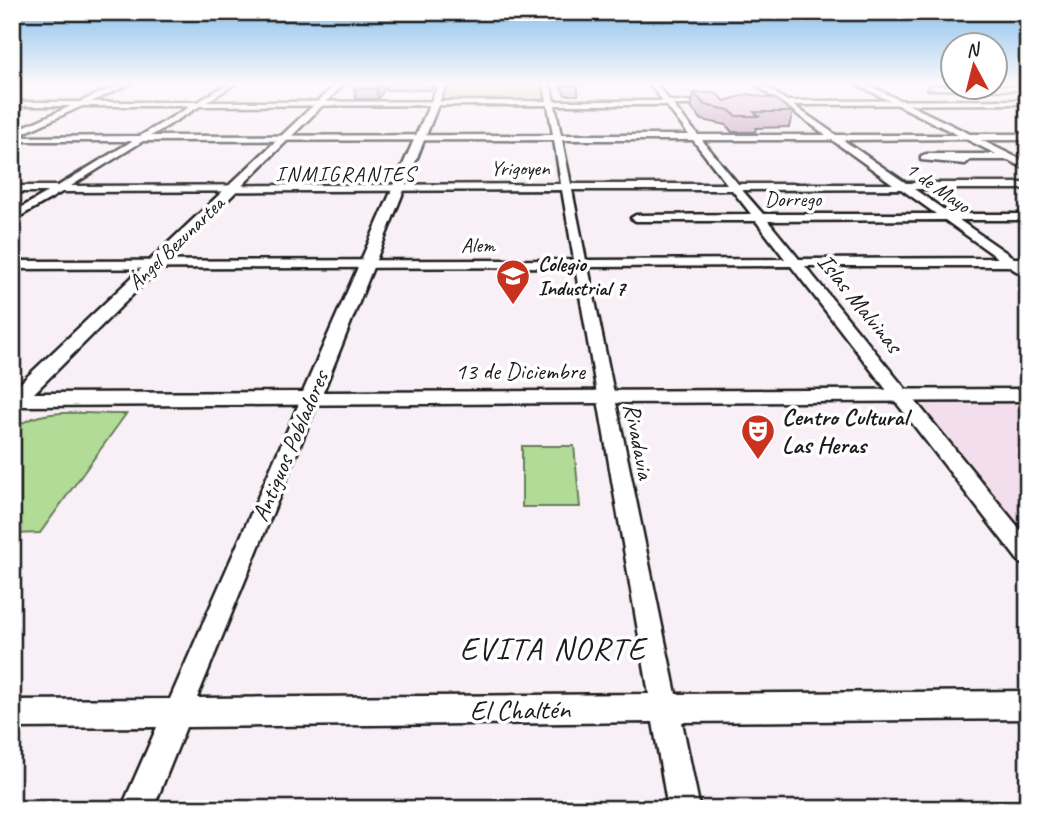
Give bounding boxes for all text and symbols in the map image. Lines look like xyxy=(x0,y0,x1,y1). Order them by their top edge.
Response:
north arrow xyxy=(939,32,1009,102)
text: N xyxy=(965,37,983,63)
street label: Yrigoyen xyxy=(490,155,550,181)
street label: 1 de Mayo xyxy=(901,155,977,219)
district label: INMIGRANTES xyxy=(276,161,418,187)
street label: Dorrego xyxy=(765,186,823,212)
street label: Ángel Bezunartea xyxy=(123,189,231,295)
street label: Alem xyxy=(461,232,496,258)
street label: Islas Malvinas xyxy=(811,247,911,361)
place label: Colegio Industrial 7 xyxy=(538,251,628,301)
school or university icon: Colegio Industrial 7 xyxy=(494,257,532,306)
street label: 13 de Diciembre xyxy=(455,356,587,386)
street label: Antiguos Pobladores xyxy=(245,365,336,526)
street label: Rivadavia xyxy=(617,401,661,483)
place label: Centro Cultural Las Heras xyxy=(782,402,912,460)
theatre icon: Centro Cultural Las Heras xyxy=(739,412,777,461)
district label: EVITA NORTE xyxy=(460,628,648,669)
street label: El Chaltén xyxy=(470,691,572,728)

